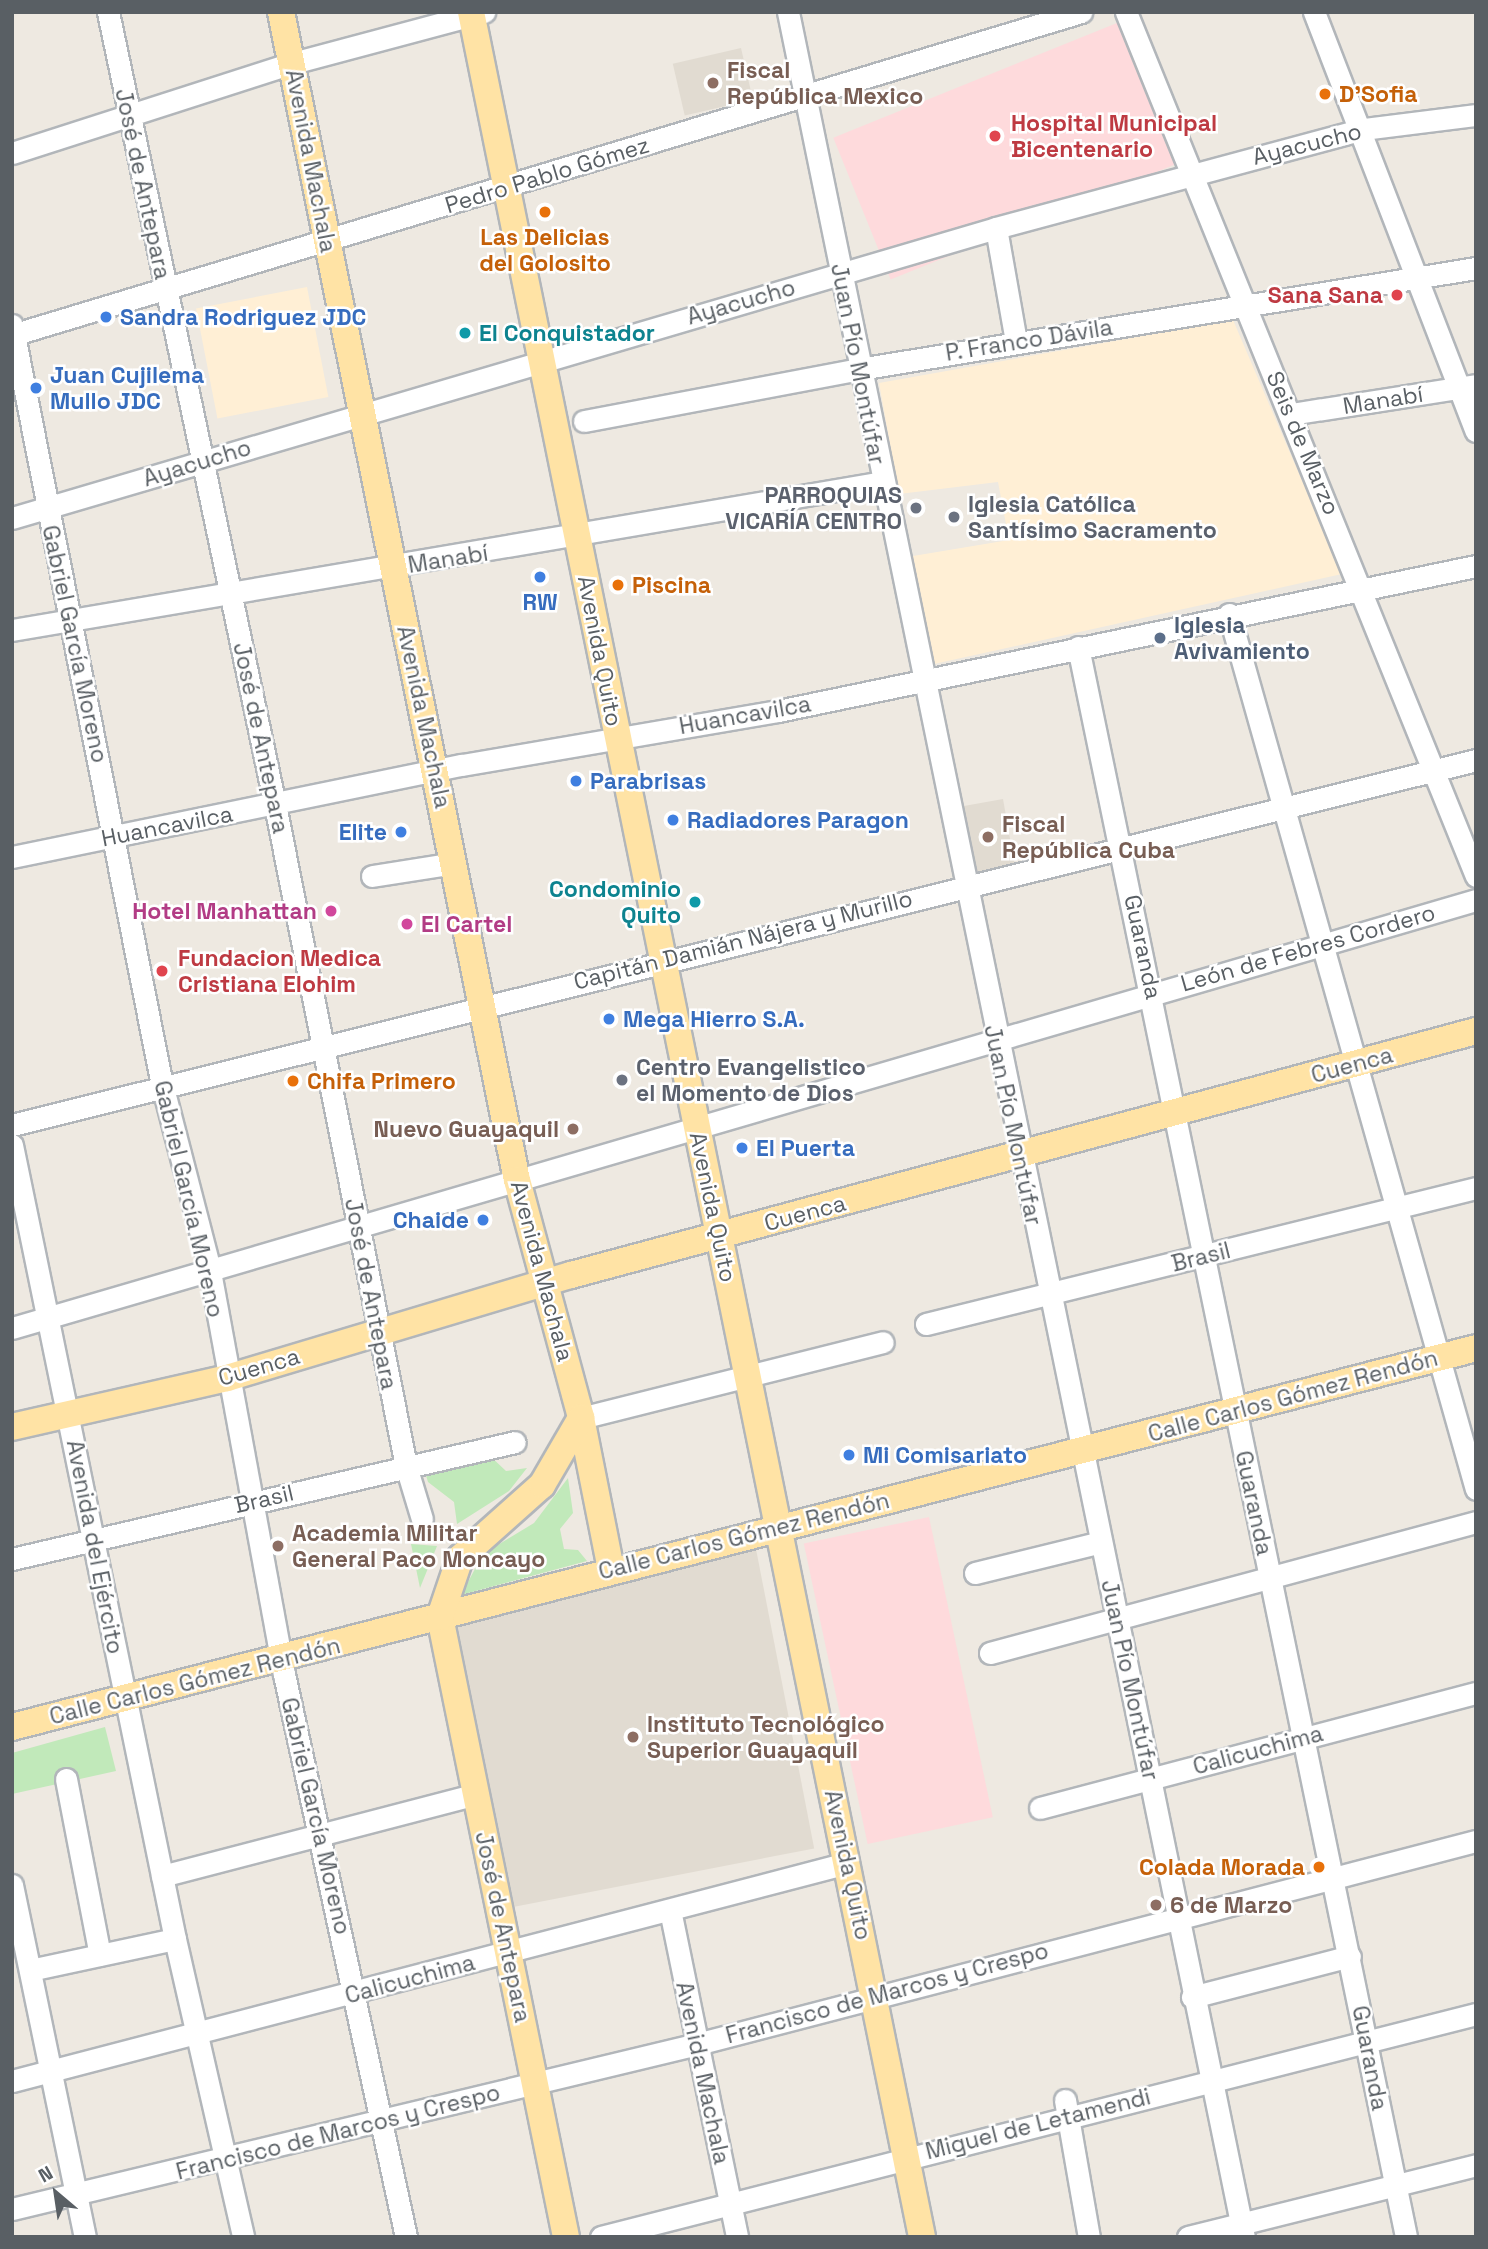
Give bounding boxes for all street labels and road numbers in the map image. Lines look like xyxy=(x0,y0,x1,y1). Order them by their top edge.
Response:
street label: Avenida Machala xyxy=(280,67,342,255)
street label: José de Antepara xyxy=(109,86,177,282)
street label: Ayacucho xyxy=(1250,117,1364,171)
street label: Pedro Pablo Gómez xyxy=(442,131,652,219)
street label: Juan Pío Montúfar xyxy=(825,261,891,467)
street label: Ayacucho xyxy=(684,273,798,331)
street label: P. Franco Dávila xyxy=(943,313,1115,367)
street label: Seis de Marzo xyxy=(1260,367,1346,519)
street label: Manabí xyxy=(1341,380,1425,420)
street label: Ayacucho xyxy=(140,434,254,492)
street label: Gabriel García Moreno xyxy=(36,523,114,765)
street label: Manabí xyxy=(406,539,490,579)
street label: Avenida Quito xyxy=(572,573,628,729)
street label: Avenida Machala xyxy=(391,623,457,811)
street label: José de Antepara xyxy=(227,640,295,836)
street label: Huancavilca xyxy=(677,690,813,740)
street label: Huancavilca xyxy=(99,800,235,852)
street label: Capitán Damián Nájera y Murillo xyxy=(571,884,915,996)
street label: Guaranda xyxy=(1118,892,1168,1002)
street label: León de Febres Cordero xyxy=(1178,898,1438,998)
street label: Juan Pío Montúfar xyxy=(978,1022,1048,1228)
street label: Cuenca xyxy=(1308,1041,1396,1089)
street label: Gabriel García Moreno xyxy=(148,1078,230,1320)
street label: Avenida Quito xyxy=(684,1129,742,1285)
street label: Avenida Machala xyxy=(505,1178,579,1364)
street label: Cuenca xyxy=(761,1189,849,1237)
street label: José de Antepara xyxy=(339,1196,403,1392)
street label: Brasil xyxy=(1169,1236,1233,1278)
street label: Cuenca xyxy=(215,1342,303,1392)
street label: Calle Carlos Gómez Rendón xyxy=(1145,1344,1441,1448)
street label: Avenida del Ejército xyxy=(61,1438,129,1656)
street label: Guaranda xyxy=(1229,1448,1279,1558)
street label: Brasil xyxy=(232,1479,296,1519)
street label: Calle Carlos Gómez Rendón xyxy=(596,1486,892,1586)
street label: Juan Pío Montúfar xyxy=(1095,1577,1165,1783)
street label: Calle Carlos Gómez Rendón xyxy=(47,1631,343,1731)
street label: Gabriel García Moreno xyxy=(275,1695,357,1937)
street label: Calicuchima xyxy=(1190,1719,1326,1781)
street label: Avenida Quito xyxy=(819,1787,877,1943)
street label: José de Antepara xyxy=(469,1829,537,2025)
street label: Francisco de Marcos y Crespo xyxy=(723,1937,1051,2049)
street label: Calicuchima xyxy=(342,1948,478,2010)
street label: Avenida Machala xyxy=(670,1979,736,2167)
street label: Guaranda xyxy=(1346,2003,1394,2113)
street label: Francisco de Marcos y Crespo xyxy=(173,2078,503,2186)
street label: Miguel de Letamendi xyxy=(922,2083,1154,2165)

